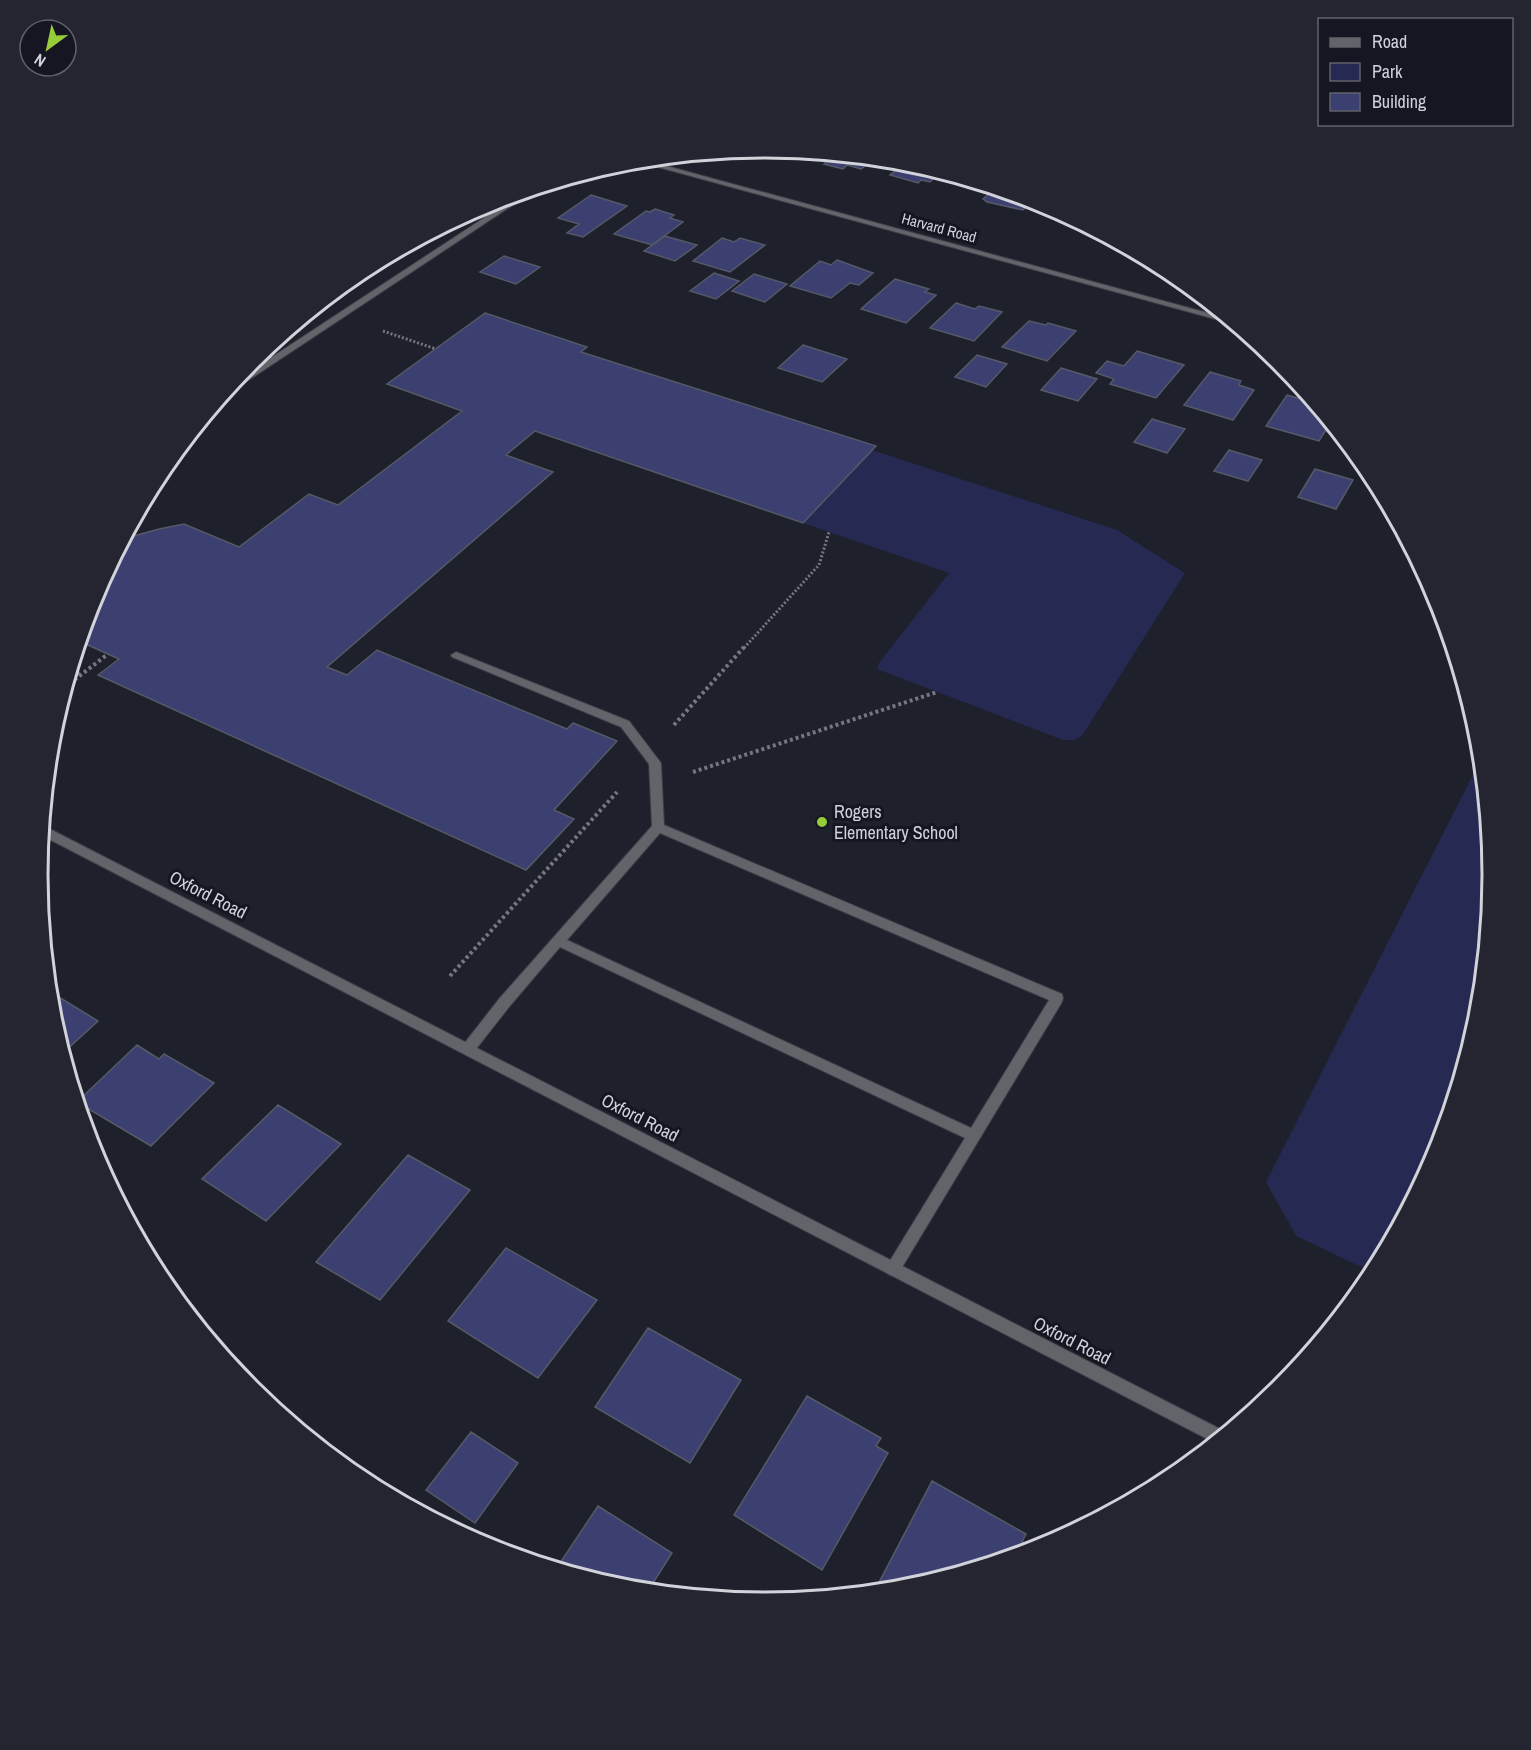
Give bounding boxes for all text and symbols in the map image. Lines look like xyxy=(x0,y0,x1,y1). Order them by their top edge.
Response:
north arrow xyxy=(18,18,78,78)
legend xyxy=(1318,18,1513,126)
text: Road xyxy=(1372,29,1407,54)
text: N xyxy=(30,49,50,72)
text: Park xyxy=(1372,59,1403,84)
text: Building xyxy=(1372,89,1427,114)
street label: Harvard Road xyxy=(899,207,979,248)
place label: Rogers Elementary School xyxy=(834,799,958,845)
marker: Rogers Elementary School xyxy=(815,815,829,829)
street label: Oxford Road xyxy=(165,864,251,925)
street label: Oxford Road xyxy=(597,1087,683,1148)
street label: Oxford Road xyxy=(1029,1310,1115,1371)

